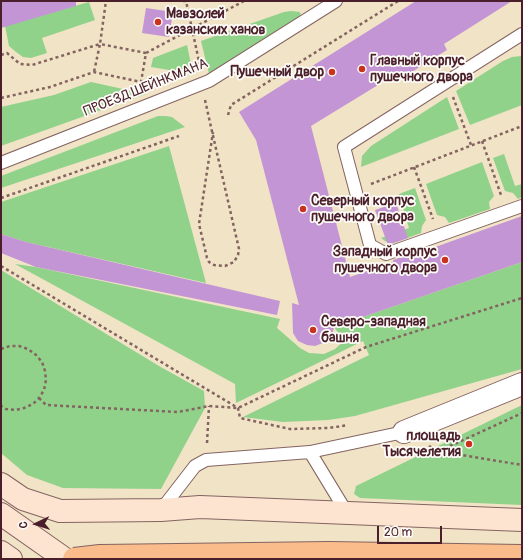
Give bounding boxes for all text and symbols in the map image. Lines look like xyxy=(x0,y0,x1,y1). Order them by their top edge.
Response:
place label: Мавзолей казанских ханов xyxy=(166,6,265,38)
marker: Мавзолей казанских ханов xyxy=(153,17,163,27)
place label: Главный корпус пушечного двора xyxy=(370,53,473,86)
street label: ПРОЕЗД ШЕЙНКМАНА xyxy=(81,55,211,121)
place label: Пушечный двор xyxy=(231,64,324,80)
marker: Главный корпус пушечного двора xyxy=(357,64,367,74)
marker: Пушечный двор xyxy=(327,67,337,77)
place label: Северный корпус пушечного двора xyxy=(311,193,414,226)
marker: Северный корпус пушечного двора xyxy=(298,204,308,214)
place label: Западный корпус пушечного двора xyxy=(333,244,437,276)
marker: Западный корпус пушечного двора xyxy=(440,255,450,265)
place label: Северо-западная башня xyxy=(321,314,426,346)
marker: Северо-западная башня xyxy=(308,325,318,335)
place label: площадь Тысячелетия xyxy=(382,428,461,460)
marker: площадь Тысячелетия xyxy=(464,439,474,449)
north arrow xyxy=(16,504,56,544)
scale bar xyxy=(379,518,444,544)
text: С xyxy=(17,521,30,529)
text: 20 m xyxy=(384,525,412,540)

